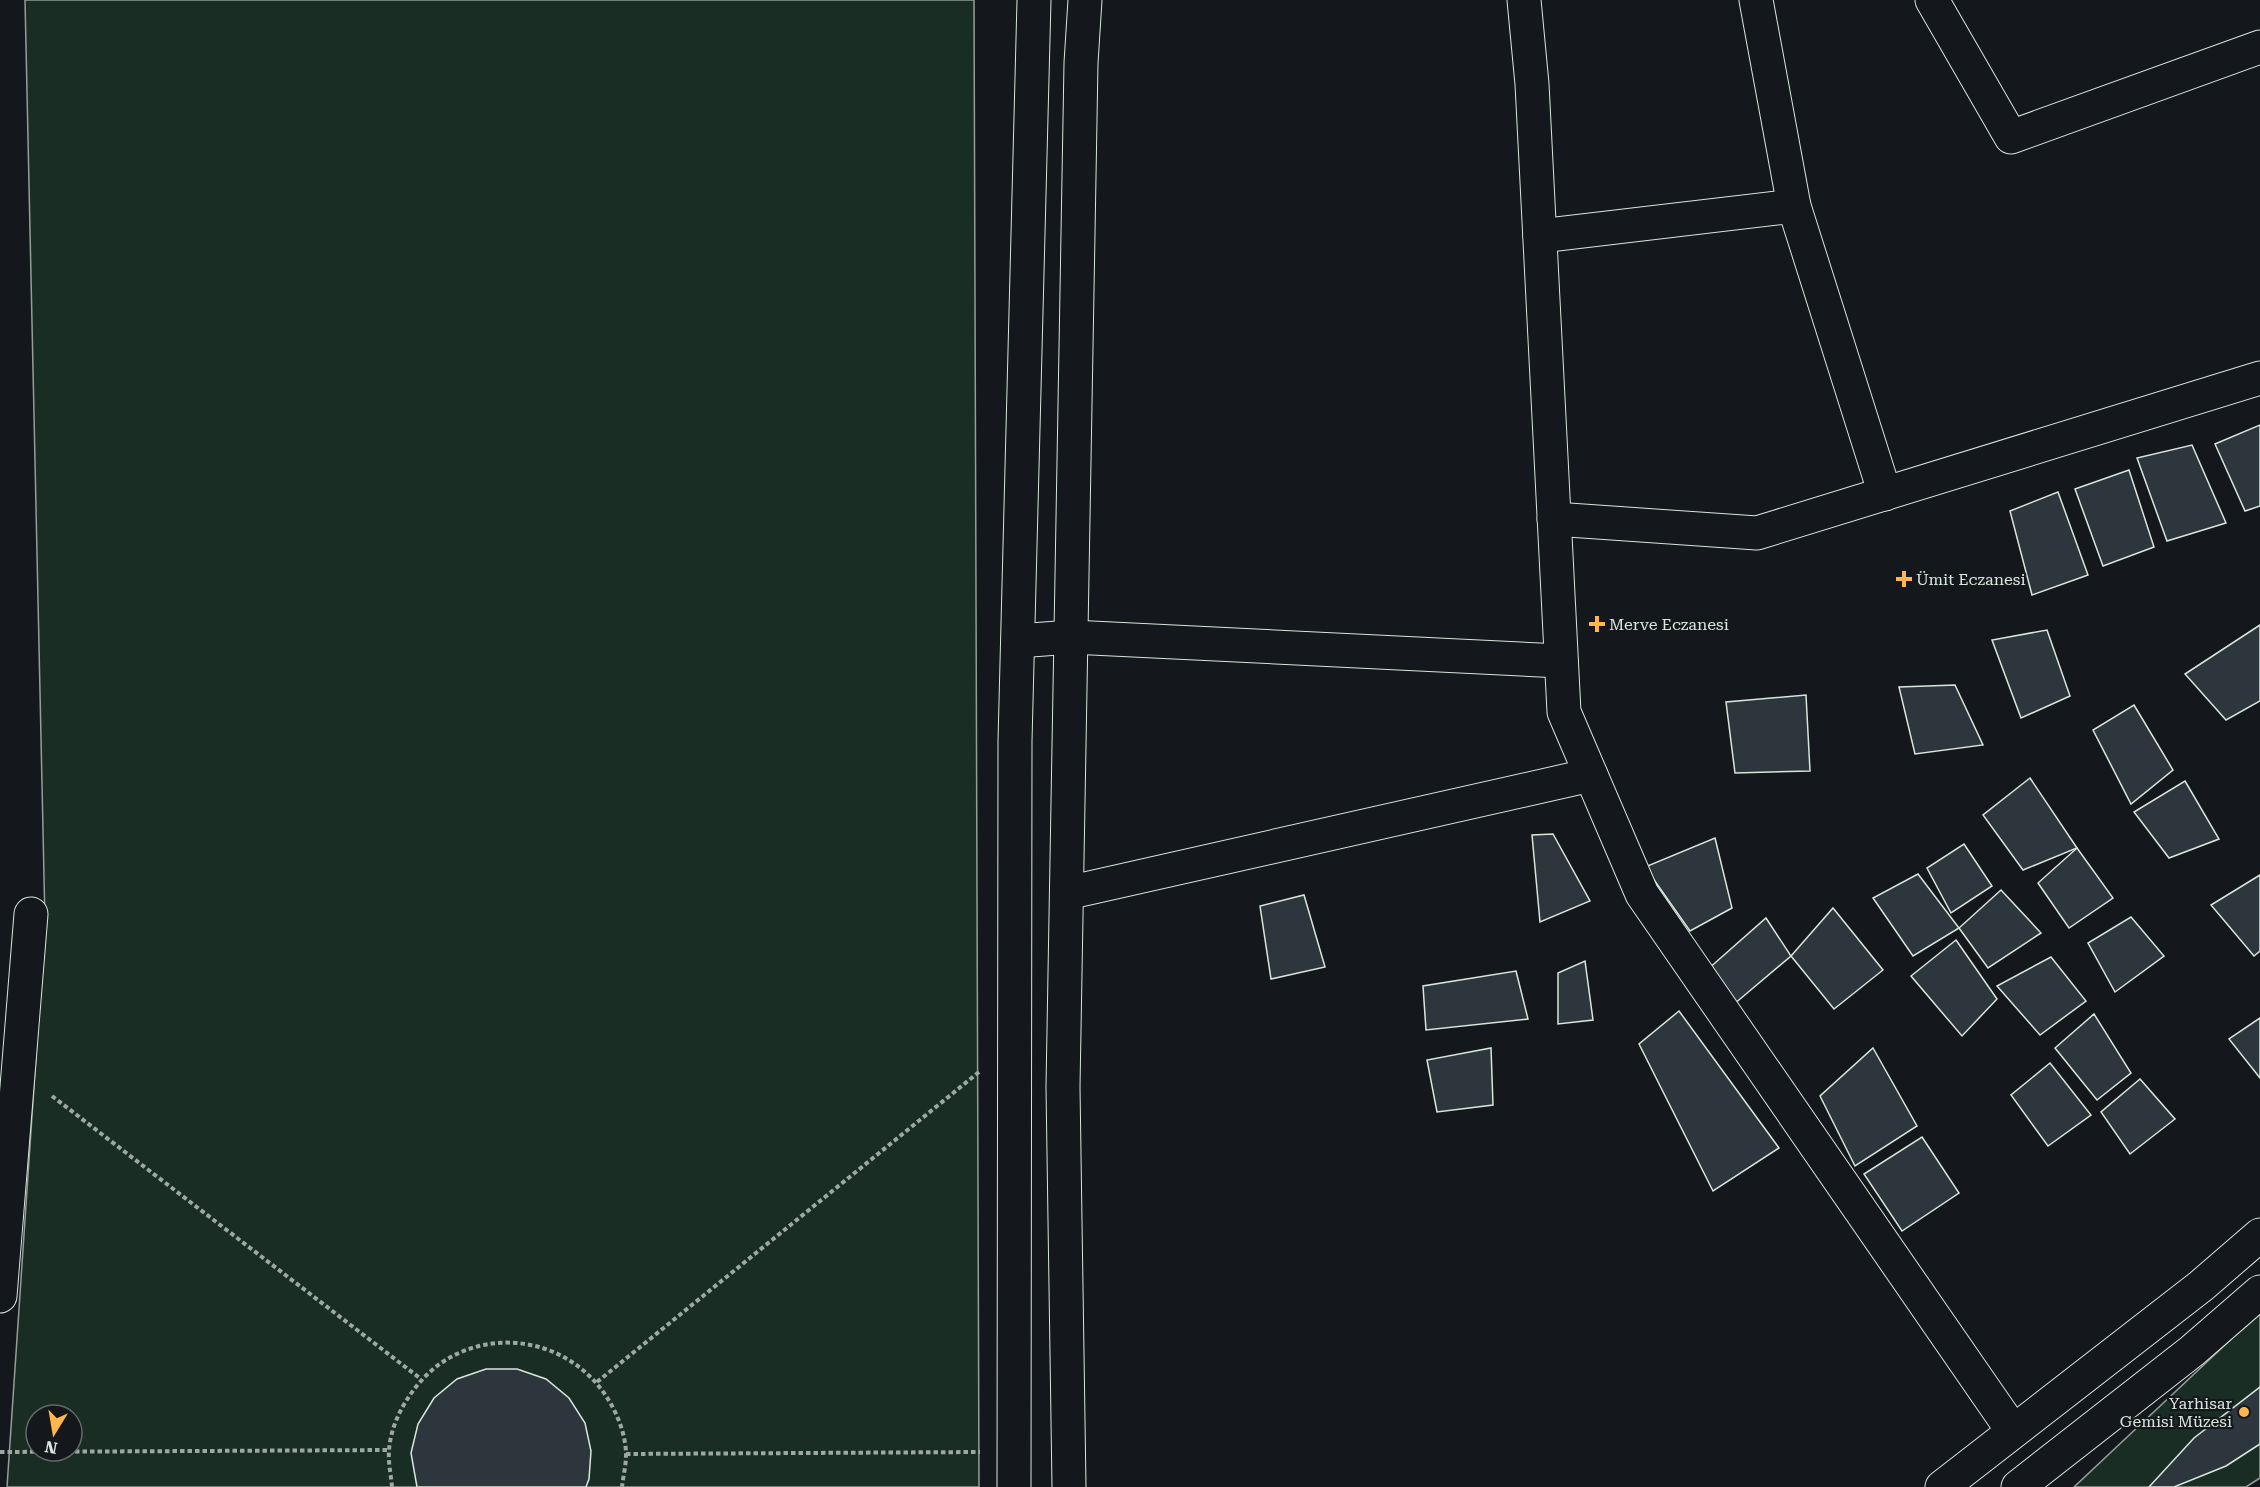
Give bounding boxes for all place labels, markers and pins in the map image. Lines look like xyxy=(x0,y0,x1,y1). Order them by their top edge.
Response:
place label: Ümit Eczanesi xyxy=(1916,570,2026,589)
marker: Ümit Eczanesi xyxy=(1897,572,1911,586)
place label: Merve Eczanesi xyxy=(1609,615,1729,634)
marker: Merve Eczanesi xyxy=(1590,617,1604,631)
place label: Yarhisar Gemisi Müzesi xyxy=(2120,1394,2232,1431)
marker: Yarhisar Gemisi Müzesi xyxy=(2237,1405,2251,1419)

